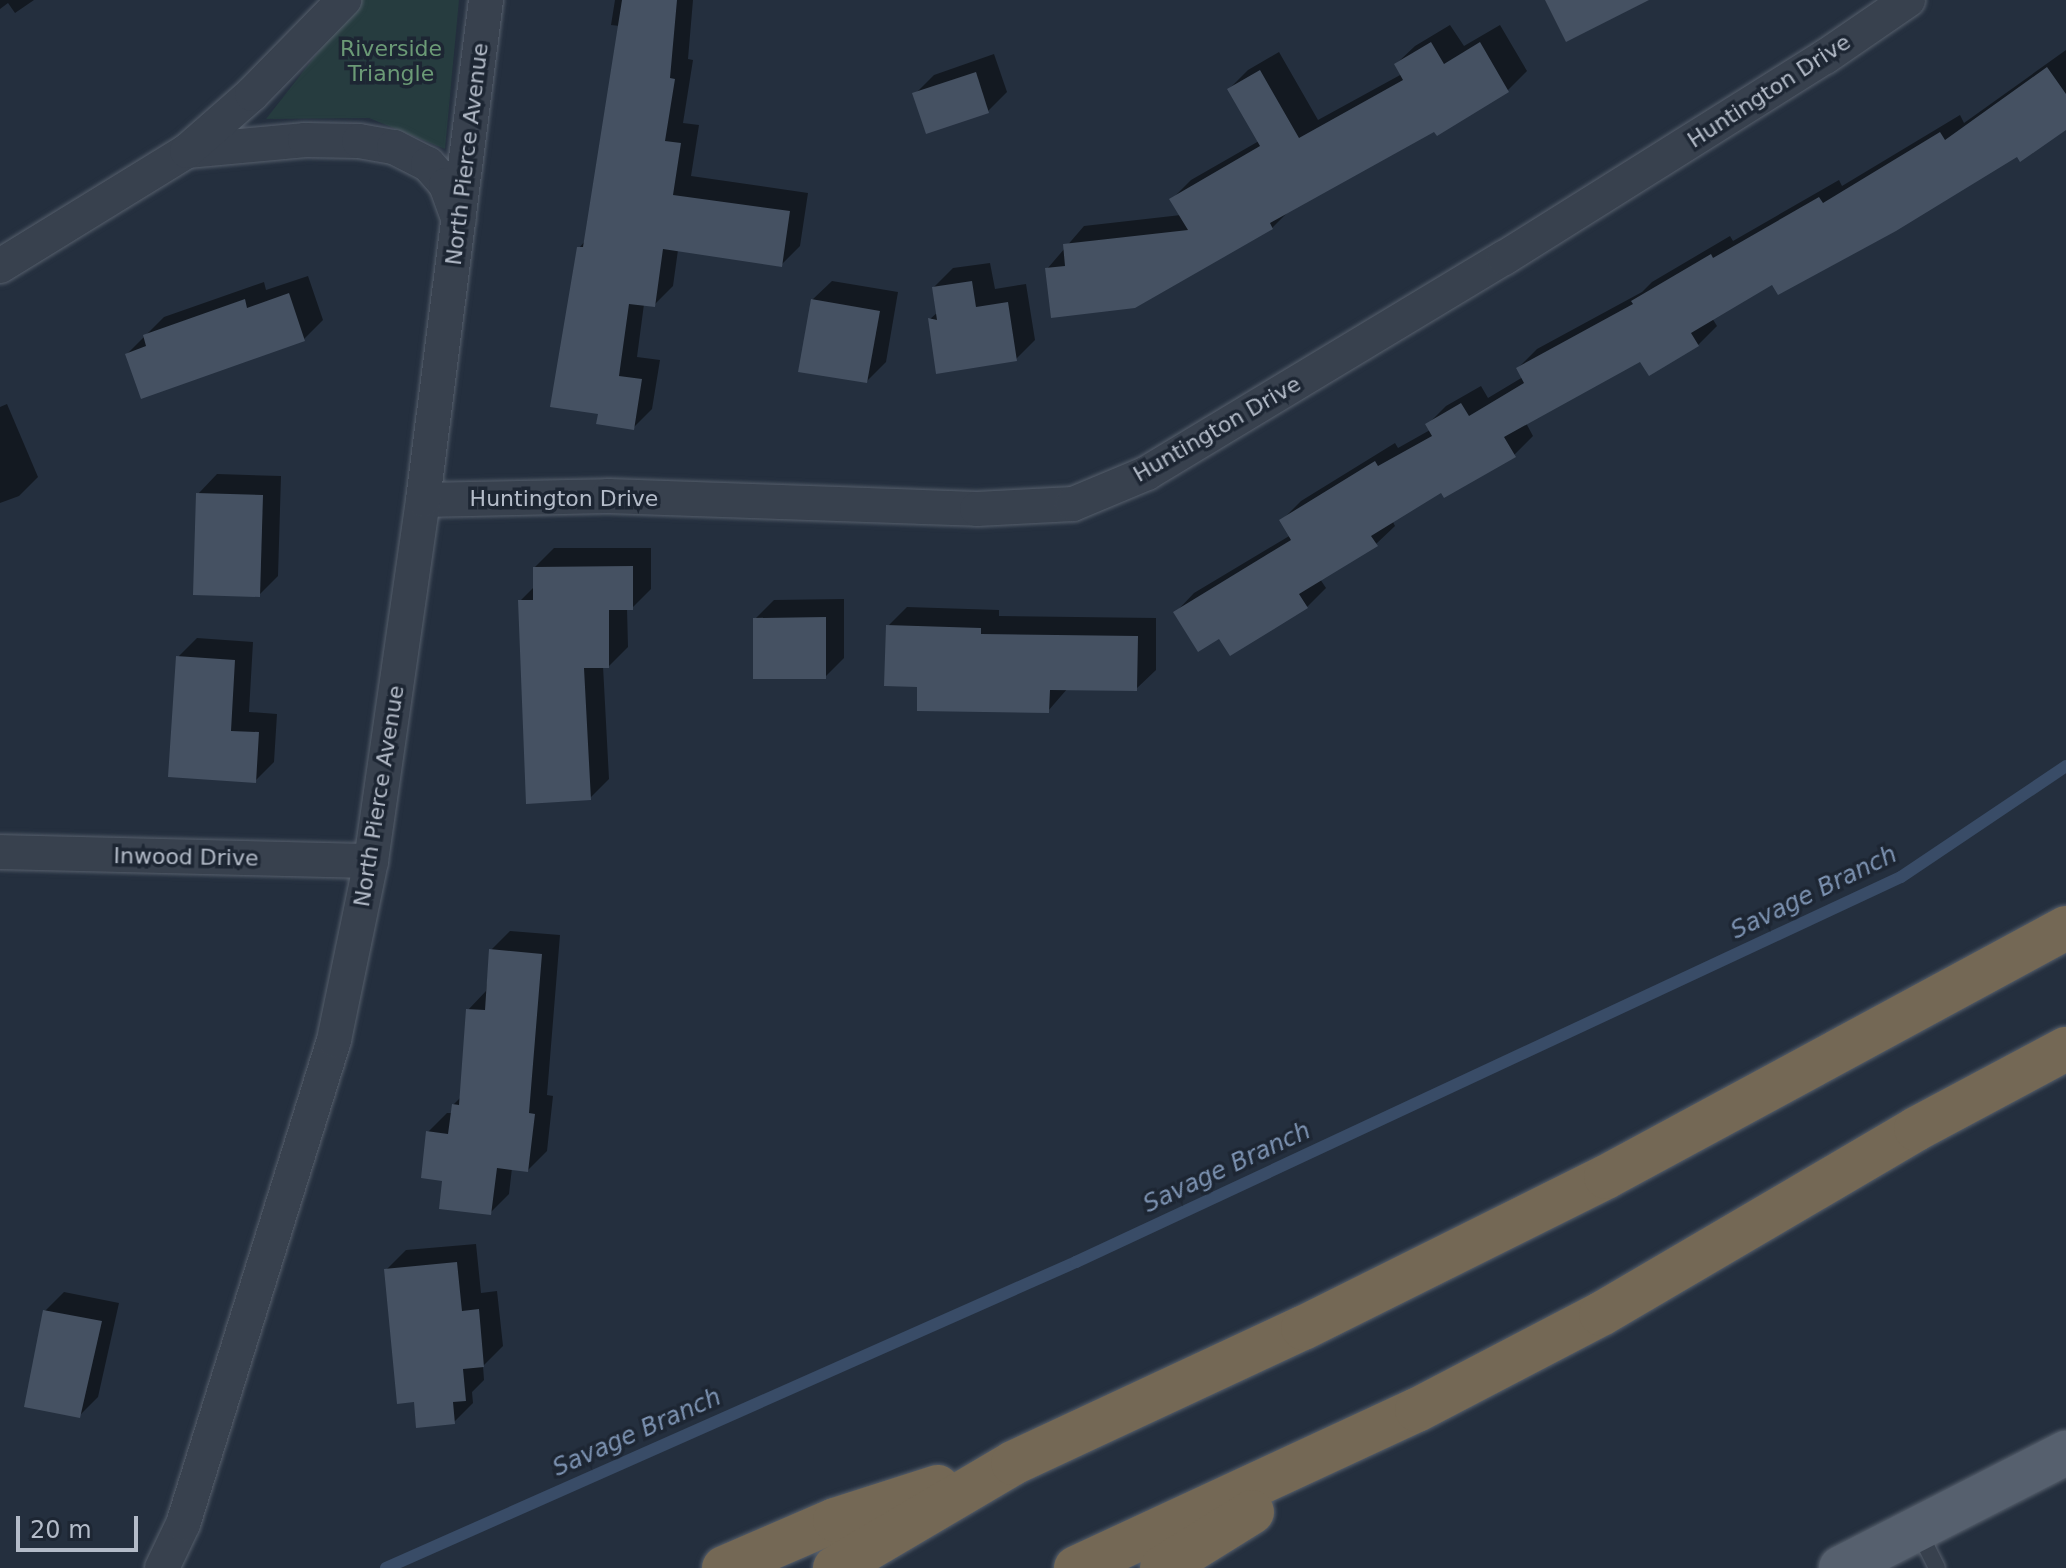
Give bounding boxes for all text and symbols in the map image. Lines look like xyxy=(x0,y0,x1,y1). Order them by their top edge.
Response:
street label: Huntington Drive xyxy=(1683,29,1855,153)
park label: Riverside Triangle xyxy=(340,35,442,86)
street label: North Pierce Avenue xyxy=(440,41,494,267)
street label: Huntington Drive xyxy=(1129,370,1305,488)
street label: Huntington Drive xyxy=(470,486,658,512)
street label: North Pierce Avenue xyxy=(348,683,410,909)
water label: Savage Branch xyxy=(1726,840,1902,946)
street label: Inwood Drive xyxy=(113,843,259,871)
water label: Savage Branch xyxy=(1139,1117,1315,1219)
water label: Savage Branch xyxy=(548,1383,726,1483)
scale bar xyxy=(20,1500,142,1550)
text: 20 m xyxy=(30,1516,92,1544)

